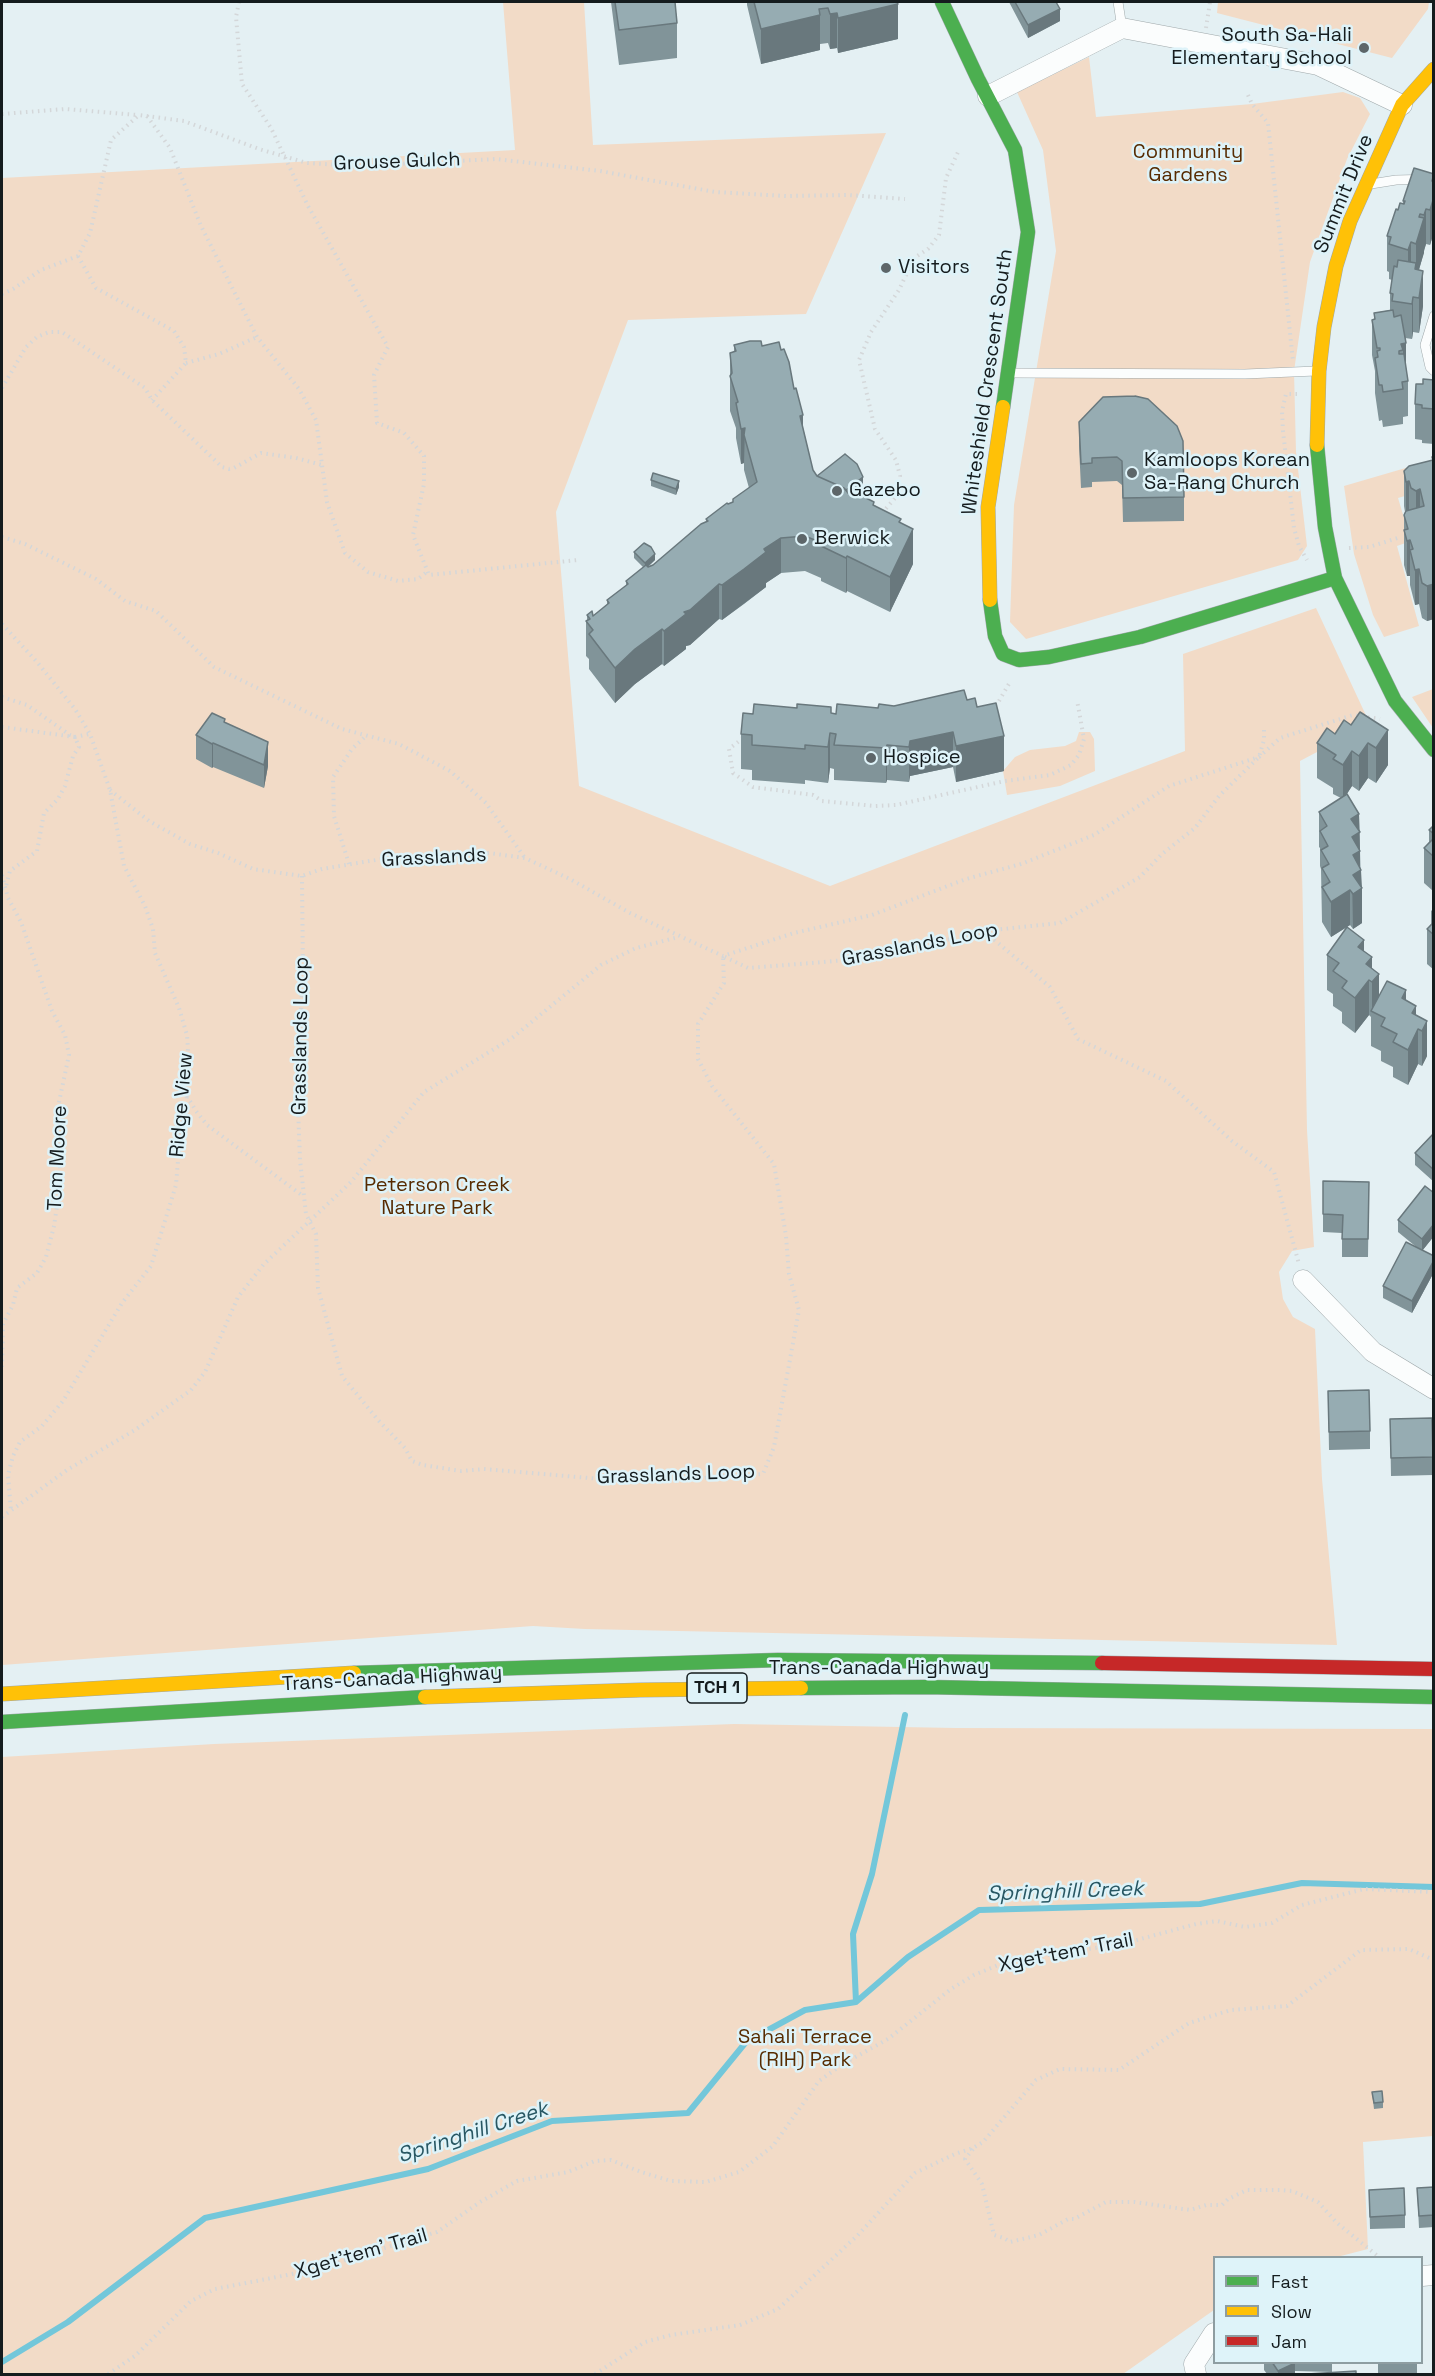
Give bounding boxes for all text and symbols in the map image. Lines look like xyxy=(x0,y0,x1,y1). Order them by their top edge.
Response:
place label: South Sa-Hali Elementary School xyxy=(1171,24,1352,71)
marker: South Sa-Hali Elementary School xyxy=(1357,41,1371,55)
street label: Summit Drive xyxy=(1309,131,1379,257)
park label: Community Gardens xyxy=(1133,141,1243,188)
street label: Grouse Gulch xyxy=(333,148,461,176)
street label: Whiteshield Crescent South xyxy=(957,247,1019,517)
place label: Visitors xyxy=(898,256,970,280)
marker: Visitors xyxy=(879,261,893,275)
place label: Kamloops Korean Sa-Rang Church xyxy=(1144,449,1310,496)
marker: Kamloops Korean Sa-Rang Church xyxy=(1125,466,1139,480)
place label: Gazebo xyxy=(849,479,921,503)
marker: Gazebo xyxy=(830,484,844,498)
place label: Berwick xyxy=(814,527,890,551)
marker: Berwick xyxy=(795,532,809,546)
place label: Hospice xyxy=(883,746,961,770)
marker: Hospice xyxy=(864,751,878,765)
street label: Grasslands xyxy=(381,843,487,873)
street label: Grasslands Loop xyxy=(840,918,1000,972)
street label: Grasslands Loop xyxy=(288,957,314,1115)
street label: Ridge View xyxy=(165,1052,199,1158)
street label: Tom Moore xyxy=(43,1105,73,1211)
park label: Peterson Creek Nature Park xyxy=(364,1174,510,1221)
street label: Grasslands Loop xyxy=(596,1460,756,1490)
street label: Trans-Canada Highway xyxy=(769,1657,989,1681)
street label: Trans-Canada Highway xyxy=(281,1661,503,1697)
road number: TCH 1 xyxy=(687,1673,747,1703)
water label: Springhill Creek xyxy=(986,1877,1144,1907)
street label: Xget'tem' Trail xyxy=(996,1928,1136,1978)
park label: Sahali Terrace (RIH) Park xyxy=(738,2026,872,2073)
water label: Springhill Creek xyxy=(395,2097,551,2169)
street label: Xget'tem' Trail xyxy=(292,2224,430,2284)
legend xyxy=(1213,2256,1423,2364)
text: Fast xyxy=(1271,2270,1308,2293)
text: Slow xyxy=(1271,2300,1312,2323)
text: Jam xyxy=(1271,2330,1307,2353)

